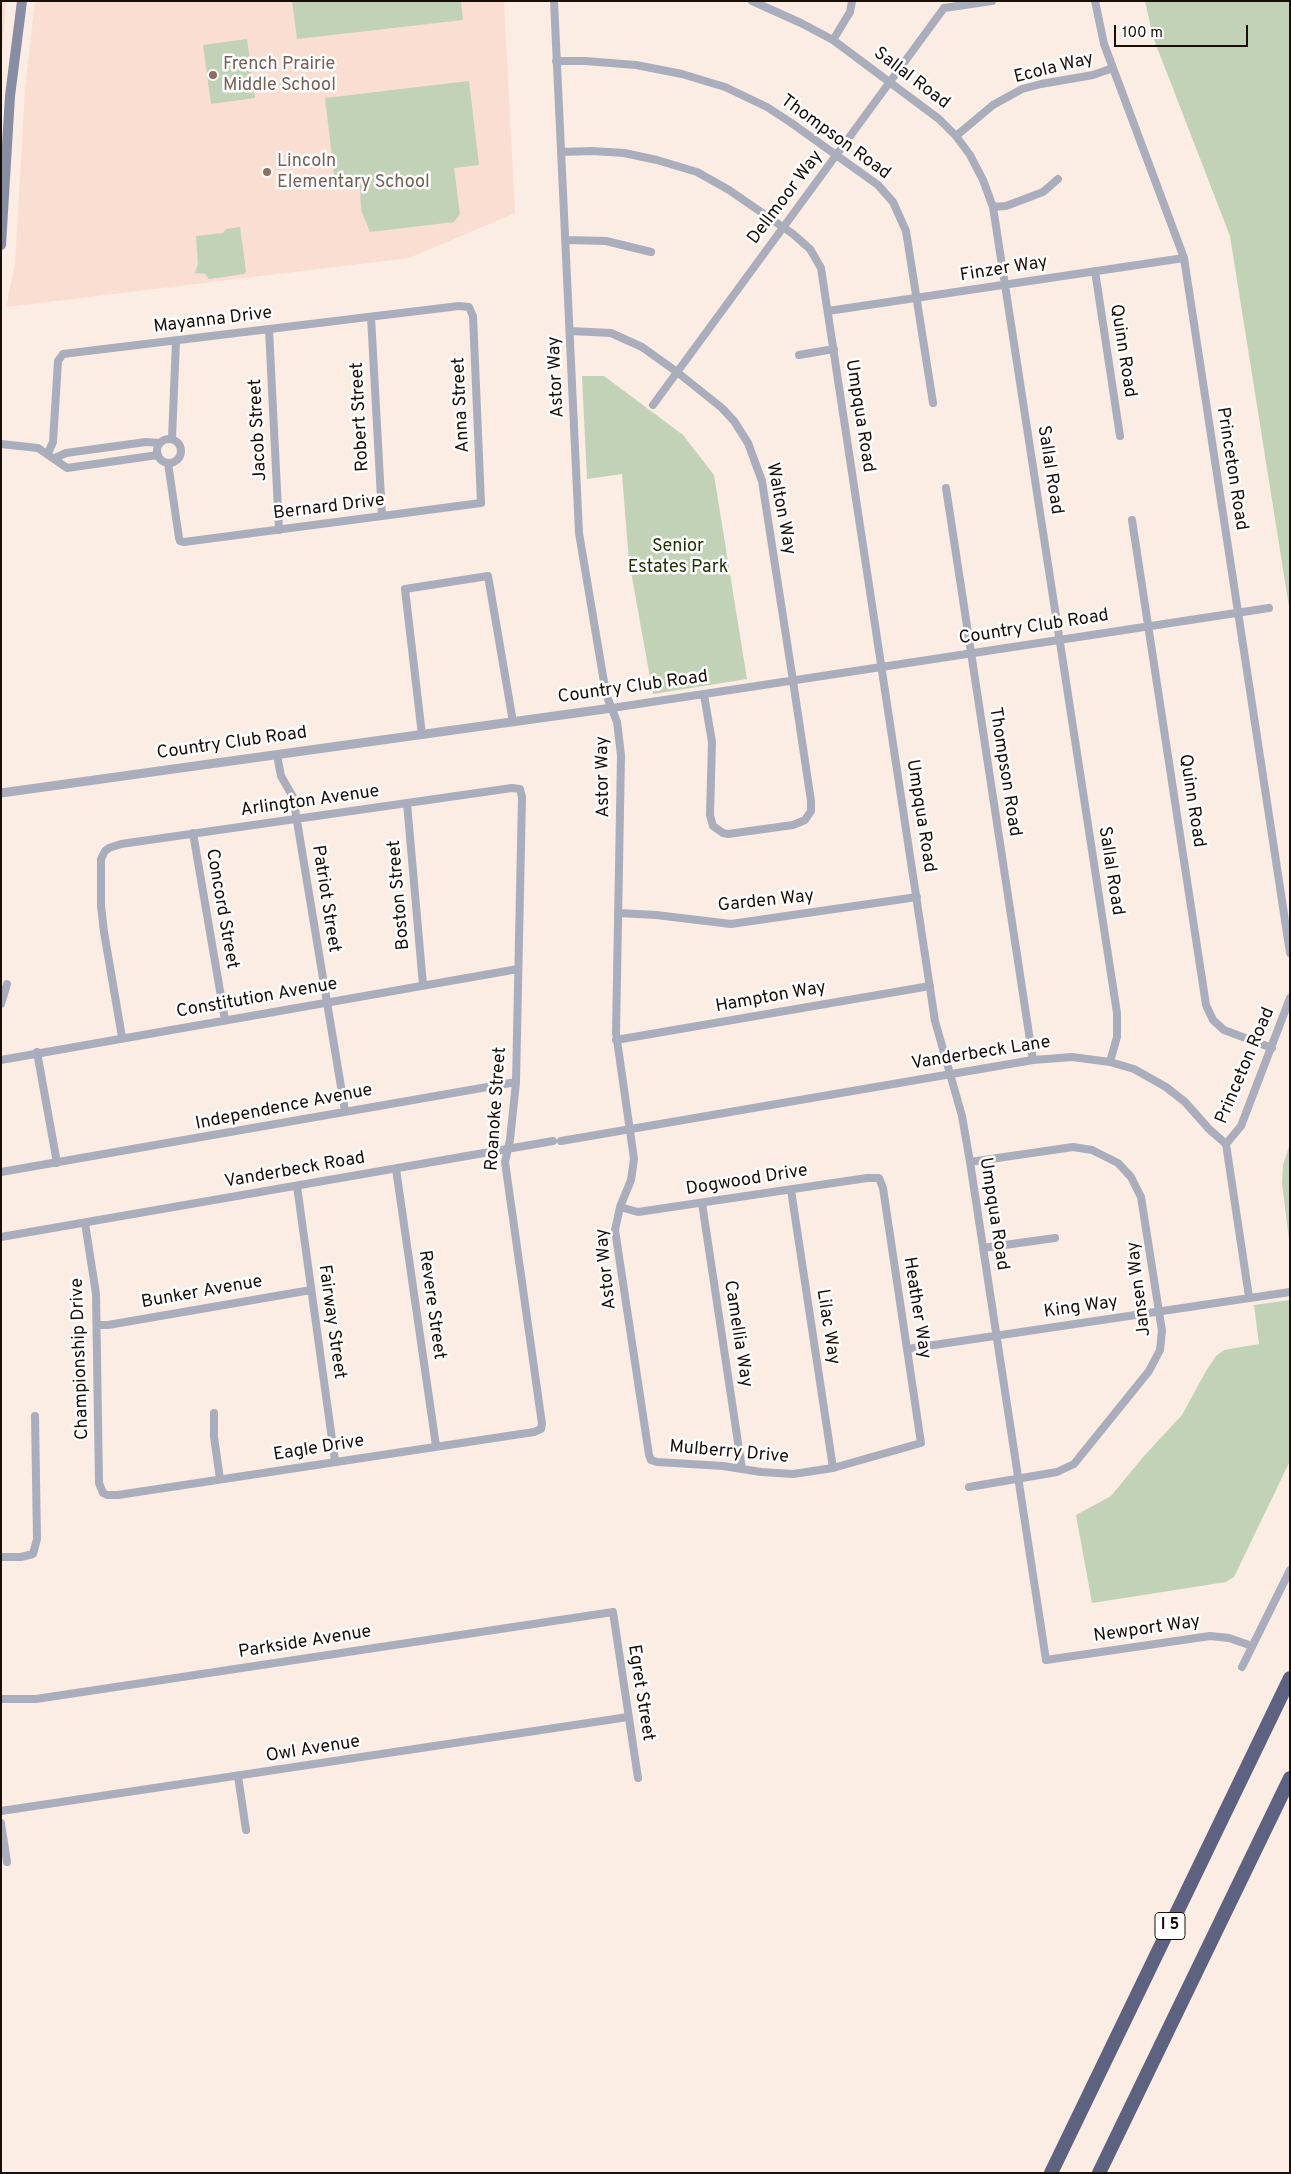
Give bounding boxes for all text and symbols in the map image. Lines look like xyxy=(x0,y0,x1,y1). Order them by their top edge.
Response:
scale bar xyxy=(1116,15,1250,47)
text: 100 m xyxy=(1122,24,1163,43)
street label: Sallal Road xyxy=(869,43,953,115)
street label: Ecola Way xyxy=(1012,49,1096,89)
place label: French Prairie Middle School xyxy=(223,54,336,96)
marker: French Prairie Middle School xyxy=(207,69,219,81)
street label: Thompson Road xyxy=(776,91,894,185)
street label: Dellmoor Way xyxy=(744,147,828,249)
place label: Lincoln Elementary School xyxy=(277,151,430,193)
marker: Lincoln Elementary School xyxy=(261,166,273,178)
street label: Finzer Way xyxy=(959,252,1049,288)
street label: Mayanna Drive xyxy=(153,303,273,339)
street label: Quinn Road xyxy=(1104,303,1140,399)
street label: Astor Way xyxy=(544,336,570,418)
street label: Anna Street xyxy=(449,356,475,454)
street label: Umpqua Road xyxy=(839,358,879,474)
street label: Robert Street xyxy=(347,362,375,472)
street label: Jacob Street xyxy=(246,378,272,482)
street label: Princeton Road xyxy=(1211,406,1251,532)
street label: Sallal Road xyxy=(1031,424,1067,516)
street label: Walton Way xyxy=(760,461,800,557)
street label: Bernard Drive xyxy=(272,490,386,526)
park label: Senior Estates Park xyxy=(628,536,728,578)
street label: Country Club Road xyxy=(958,605,1110,651)
street label: Country Club Road xyxy=(557,667,709,709)
street label: Thompson Road xyxy=(983,706,1025,838)
street label: Country Club Road xyxy=(156,723,308,765)
street label: Astor Way xyxy=(592,736,616,818)
street label: Quinn Road xyxy=(1173,753,1209,849)
street label: Umpqua Road xyxy=(900,758,940,874)
street label: Arlington Avenue xyxy=(239,782,381,822)
street label: Sallal Road xyxy=(1092,825,1128,917)
street label: Boston Street xyxy=(384,839,416,951)
street label: Patriot Street xyxy=(306,844,344,954)
street label: Concord Street xyxy=(200,847,242,971)
street label: Garden Way xyxy=(717,886,815,918)
street label: Constitution Avenue xyxy=(175,974,339,1024)
street label: Hampton Way xyxy=(714,978,828,1018)
street label: Princeton Road xyxy=(1212,1004,1280,1128)
street label: Vanderbeck Lane xyxy=(910,1032,1052,1076)
street label: Roanoke Street xyxy=(482,1046,512,1172)
street label: Independence Avenue xyxy=(194,1080,374,1136)
street label: Vanderbeck Road xyxy=(223,1148,367,1194)
street label: Umpqua Road xyxy=(973,1156,1013,1272)
street label: Dogwood Drive xyxy=(685,1161,809,1201)
street label: Astor Way xyxy=(592,1227,622,1311)
street label: Jansen Way xyxy=(1123,1240,1157,1338)
street label: Revere Street xyxy=(413,1249,449,1361)
street label: Heather Way xyxy=(897,1255,935,1361)
street label: Fairway Street xyxy=(312,1263,350,1381)
street label: Bunker Avenue xyxy=(140,1272,264,1314)
street label: Championship Drive xyxy=(67,1278,95,1440)
street label: Camellia Way xyxy=(718,1279,756,1389)
street label: Lilac Way xyxy=(810,1288,844,1366)
street label: King Way xyxy=(1042,1292,1120,1324)
street label: Eagle Drive xyxy=(272,1431,366,1467)
street label: Mulberry Drive xyxy=(668,1437,790,1469)
street label: Newport Way xyxy=(1092,1612,1202,1648)
street label: Parkside Avenue xyxy=(237,1622,373,1664)
street label: Egret Street xyxy=(622,1643,658,1743)
street label: Owl Avenue xyxy=(264,1732,362,1768)
road number: I 5 xyxy=(1155,1912,1185,1940)

